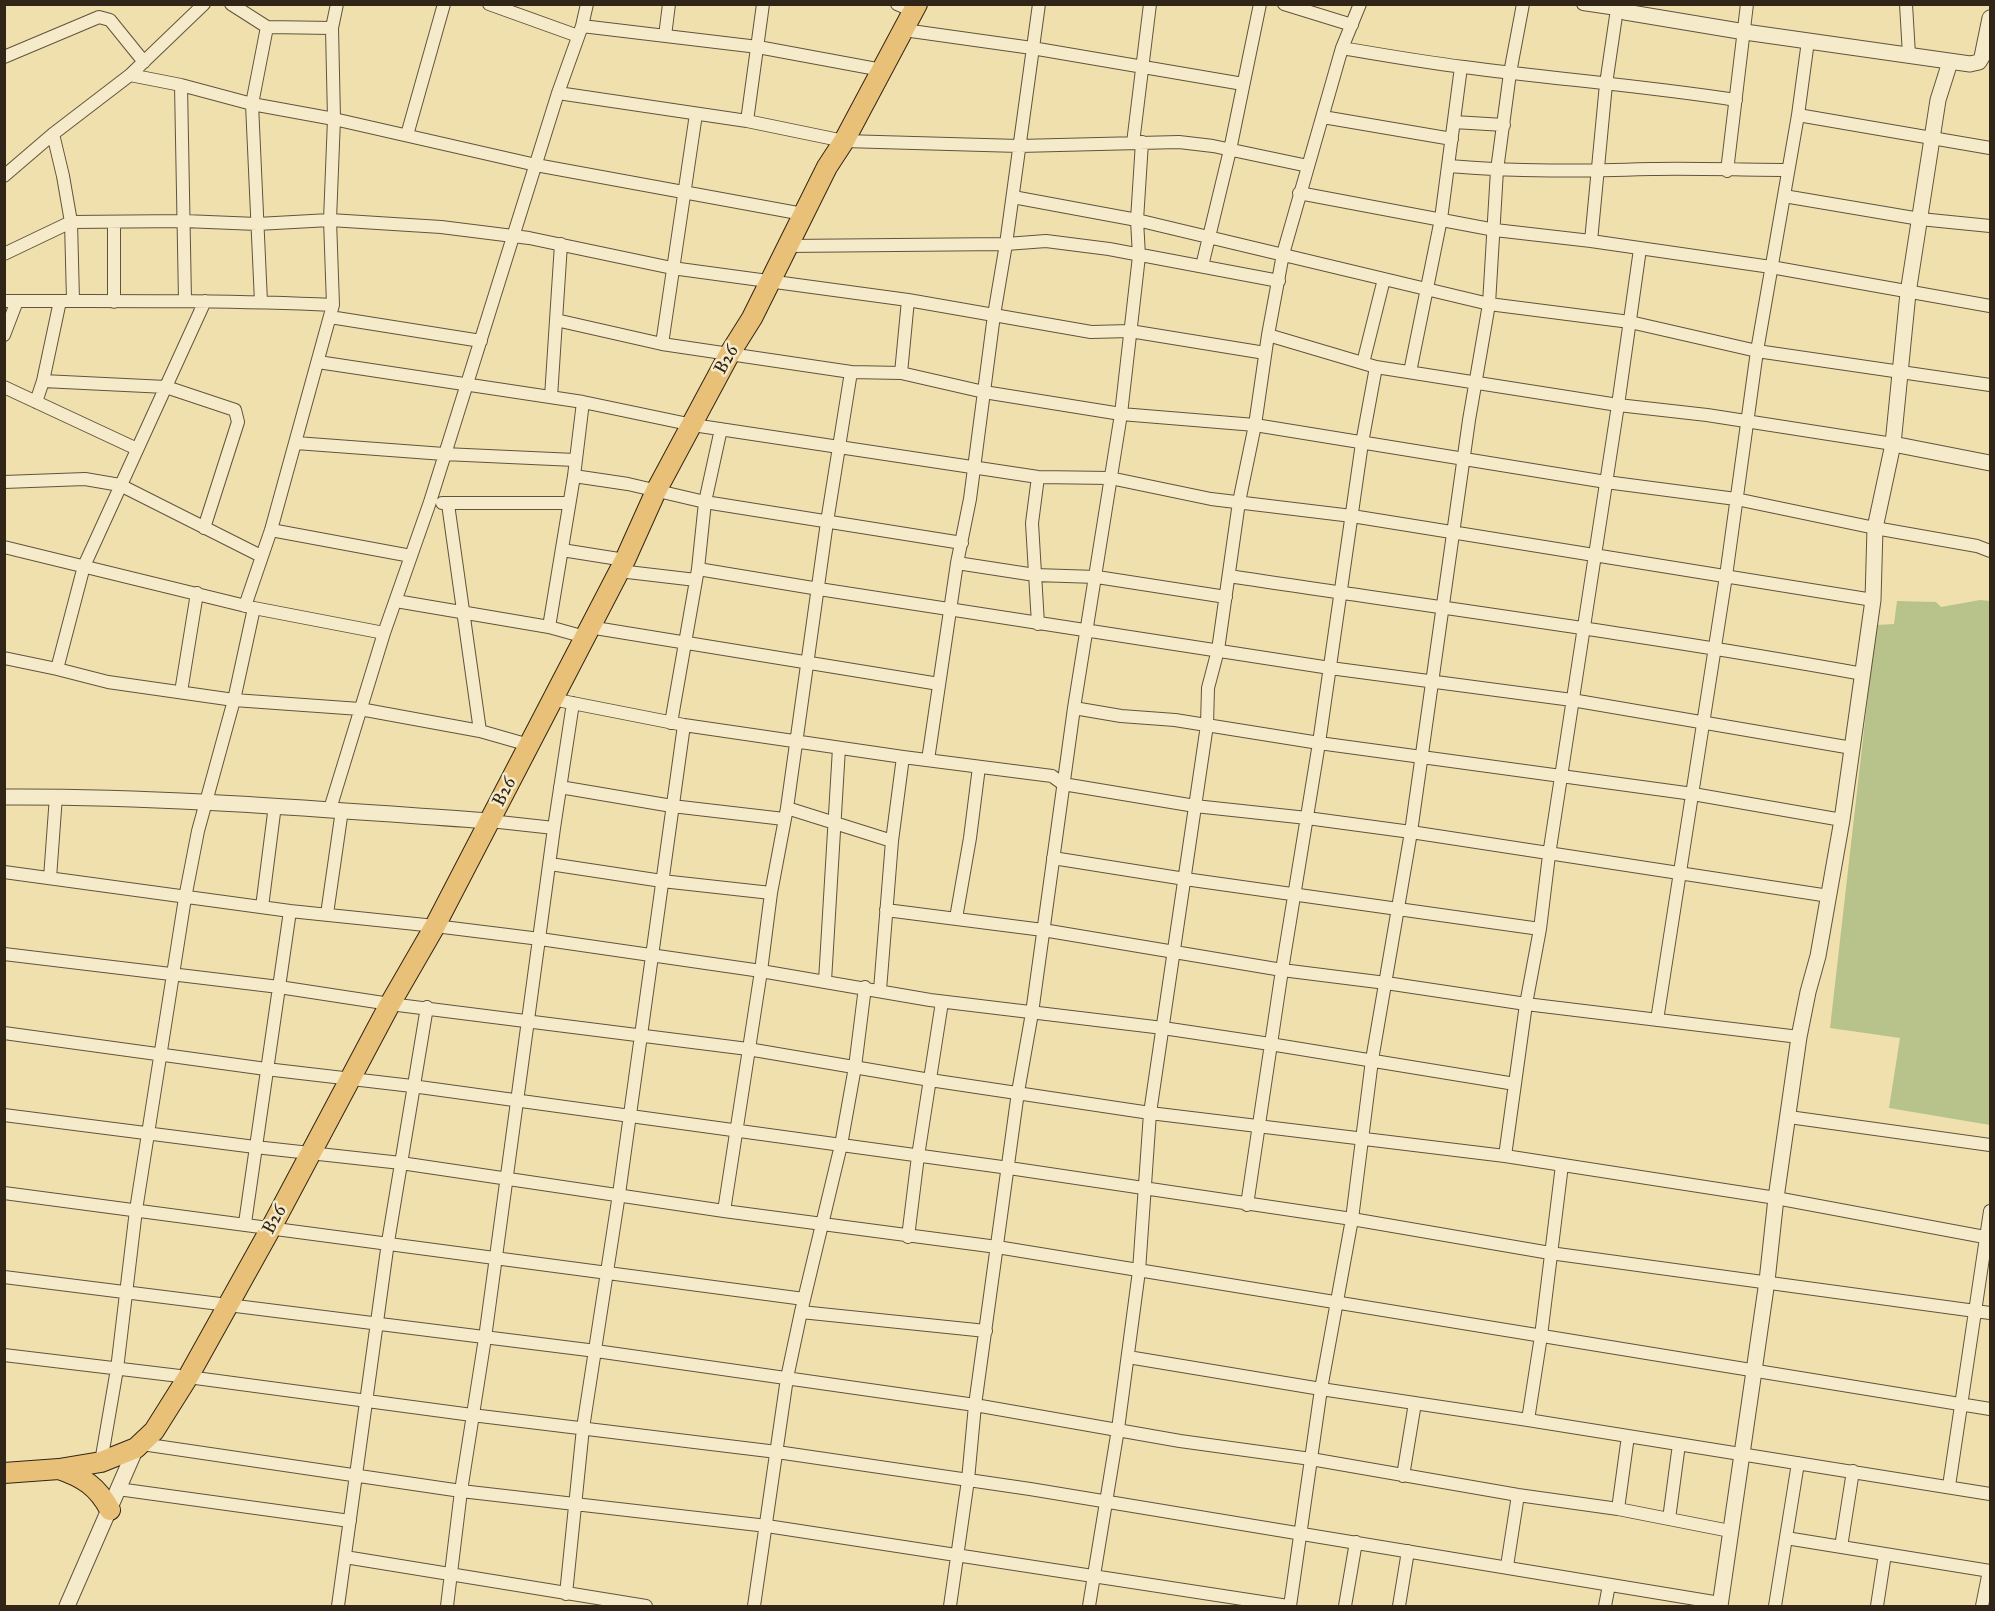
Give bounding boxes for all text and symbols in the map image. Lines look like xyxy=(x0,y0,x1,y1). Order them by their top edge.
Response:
street label: B26 xyxy=(710,342,744,378)
street label: B26 xyxy=(489,774,521,810)
street label: B26 xyxy=(258,1202,292,1238)

